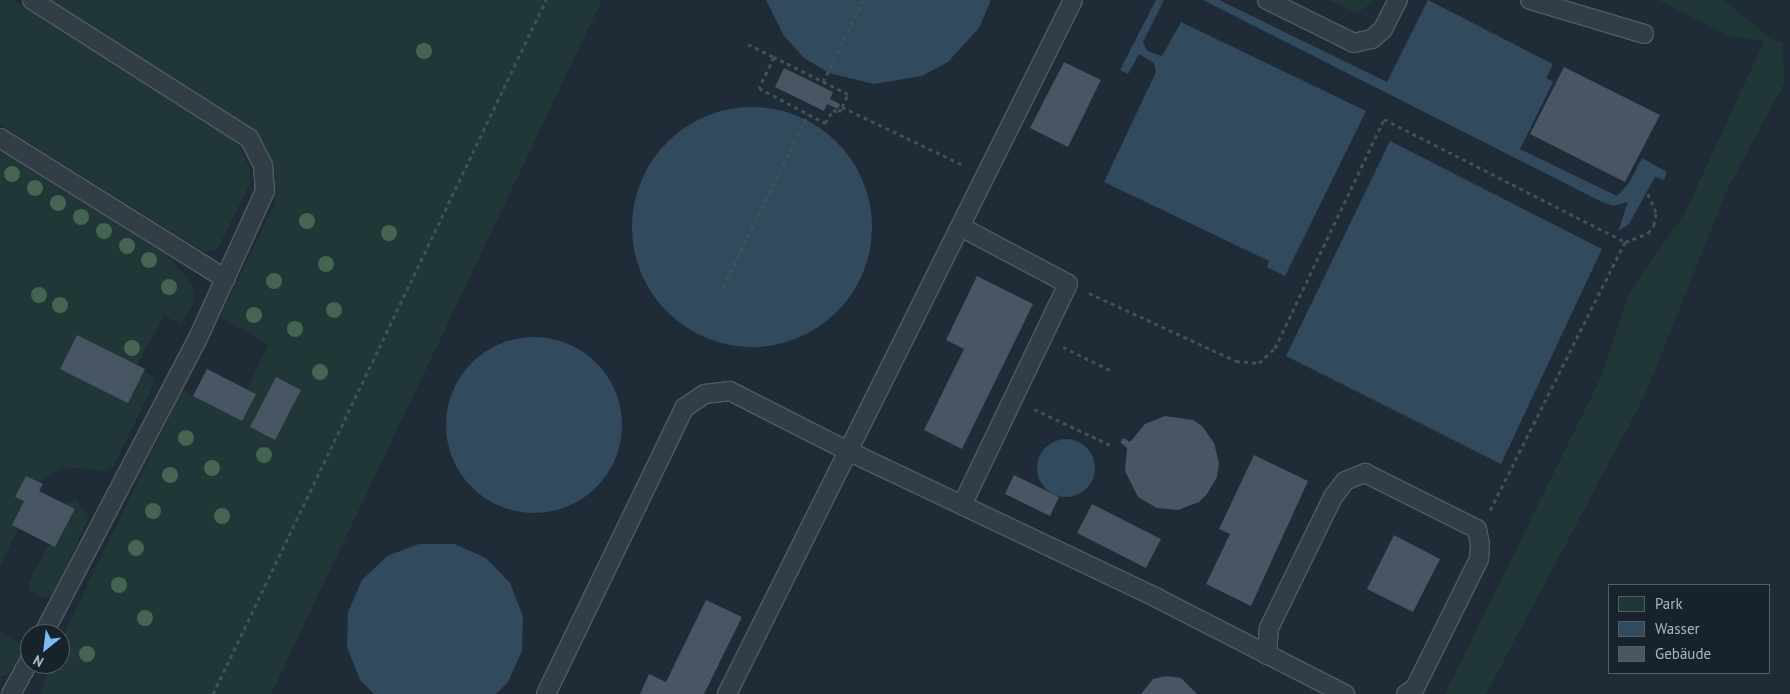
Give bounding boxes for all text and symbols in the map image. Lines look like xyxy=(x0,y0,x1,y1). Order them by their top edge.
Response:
legend xyxy=(1608,584,1770,674)
text: Park xyxy=(1655,594,1683,613)
text: Wasser xyxy=(1655,619,1700,638)
north arrow xyxy=(20,624,70,674)
text: Gebäude xyxy=(1655,644,1711,663)
text: N xyxy=(30,651,47,671)

